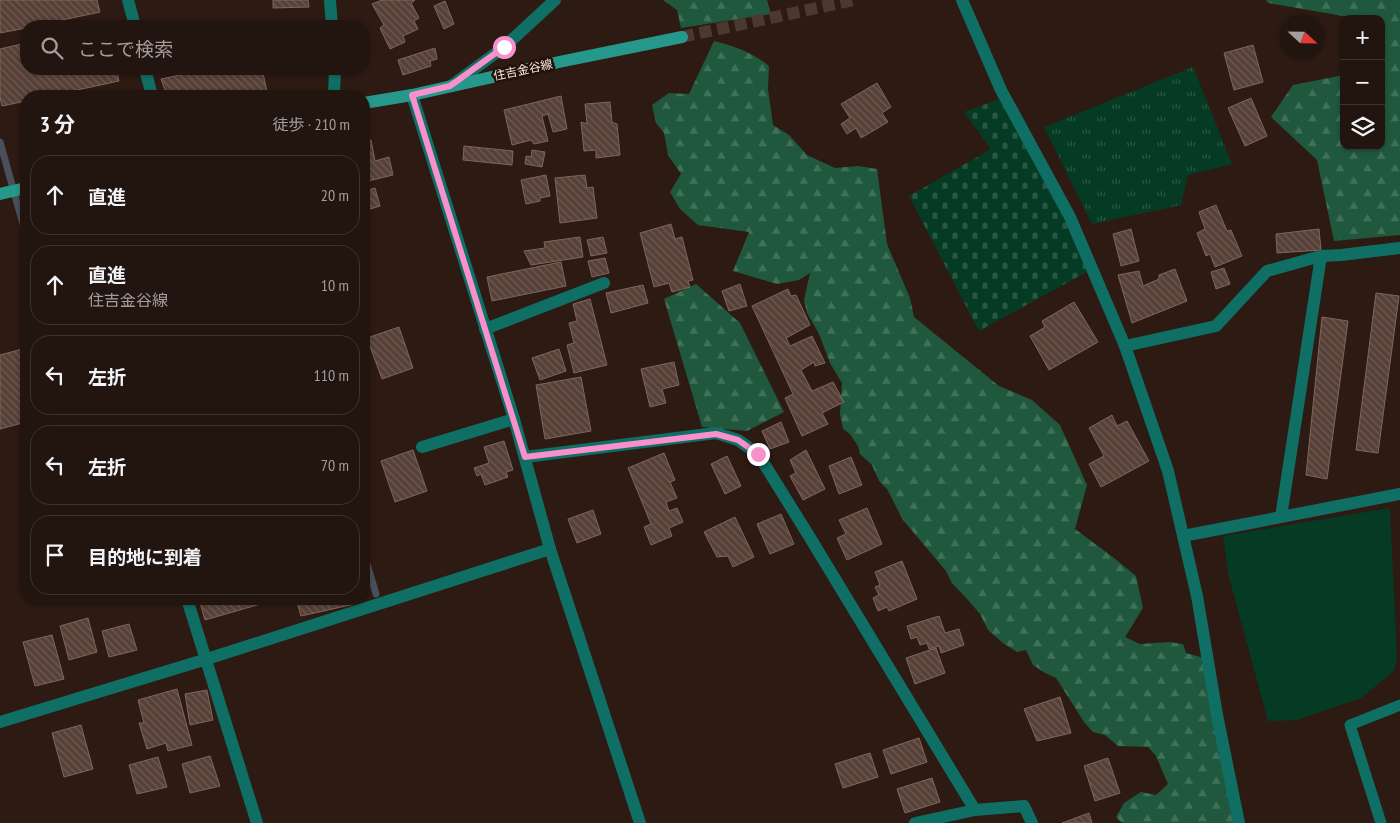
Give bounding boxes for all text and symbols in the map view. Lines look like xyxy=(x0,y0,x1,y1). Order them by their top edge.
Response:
north arrow xyxy=(1280,15,1325,60)
map controls xyxy=(1340,15,1385,150)
button: + xyxy=(1340,15,1385,60)
search box xyxy=(20,20,370,75)
icon: search xyxy=(38,34,66,62)
route start xyxy=(493,36,516,59)
text: ここで検索 xyxy=(78,37,173,61)
street label: 住吉金谷線 xyxy=(492,56,554,83)
button: − xyxy=(1340,60,1385,105)
button: layers xyxy=(1340,105,1385,150)
text: 3 分 xyxy=(40,111,75,138)
text: 徒歩 · 210 m xyxy=(272,114,350,134)
icon: ahead xyxy=(41,181,69,209)
text: 直進 xyxy=(88,185,126,209)
text: 20 m xyxy=(321,185,349,205)
text: 直進 xyxy=(88,263,126,287)
icon: ahead xyxy=(41,271,69,299)
text: 10 m xyxy=(321,275,349,295)
text: 住吉金谷線 xyxy=(88,290,168,310)
icon: left xyxy=(41,361,69,389)
text: 左折 xyxy=(88,365,126,389)
text: 110 m xyxy=(314,365,349,385)
route end xyxy=(747,443,770,466)
icon: left xyxy=(41,451,69,479)
text: 左折 xyxy=(88,455,126,479)
text: 70 m xyxy=(321,455,349,475)
icon: arrive xyxy=(41,541,69,569)
text: 目的地に到着 xyxy=(88,545,202,569)

